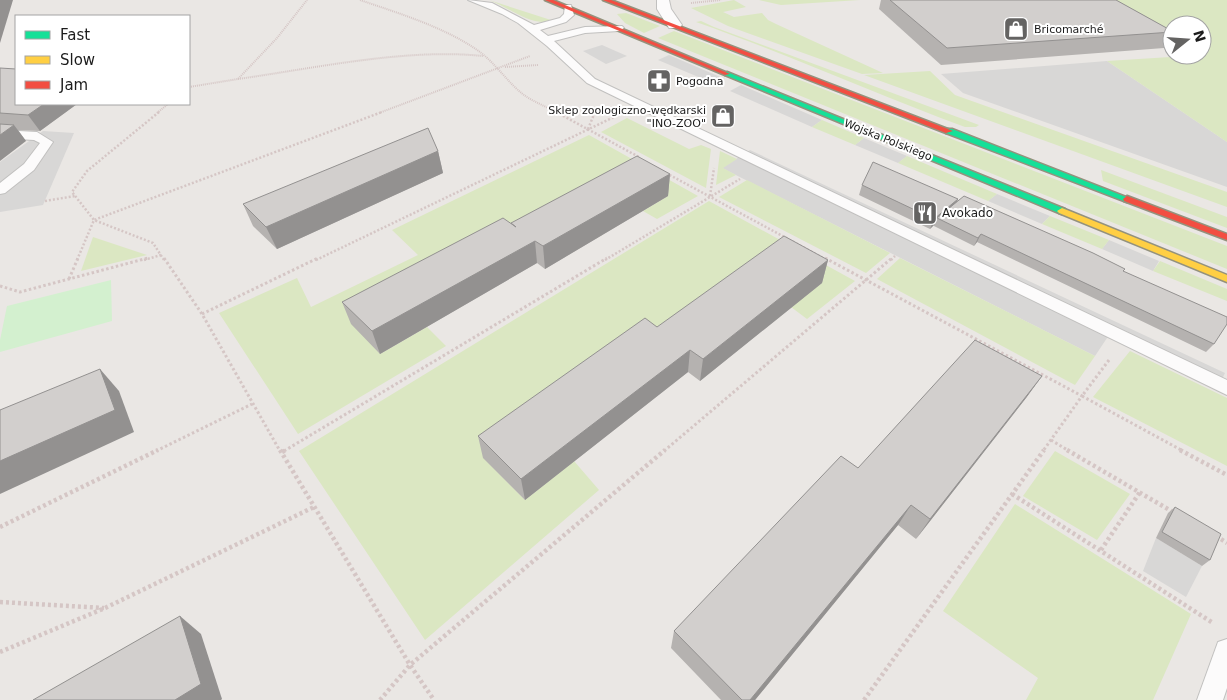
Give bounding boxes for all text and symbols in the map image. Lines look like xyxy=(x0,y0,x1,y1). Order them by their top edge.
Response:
legend xyxy=(15,15,190,105)
north arrow xyxy=(1162,15,1212,65)
shop icon: Bricomarché xyxy=(1003,16,1029,42)
place label: Bricomarché xyxy=(1034,23,1104,36)
text: Fast xyxy=(60,26,90,44)
text: N xyxy=(1190,28,1209,44)
text: Slow xyxy=(60,51,95,69)
pharmacy icon: Pogodna xyxy=(646,68,672,94)
place label: Pogodna xyxy=(676,75,723,88)
text: Jam xyxy=(59,76,88,94)
shop icon: Sklep zoologiczno-wędkarski "INO-ZOO" xyxy=(710,103,736,129)
place label: Sklep zoologiczno-wędkarski "INO-ZOO" xyxy=(548,104,706,130)
street label: Wojska Polskiego xyxy=(842,116,934,164)
restaurant icon: Avokado xyxy=(912,200,938,226)
place label: Avokado xyxy=(942,206,993,220)

